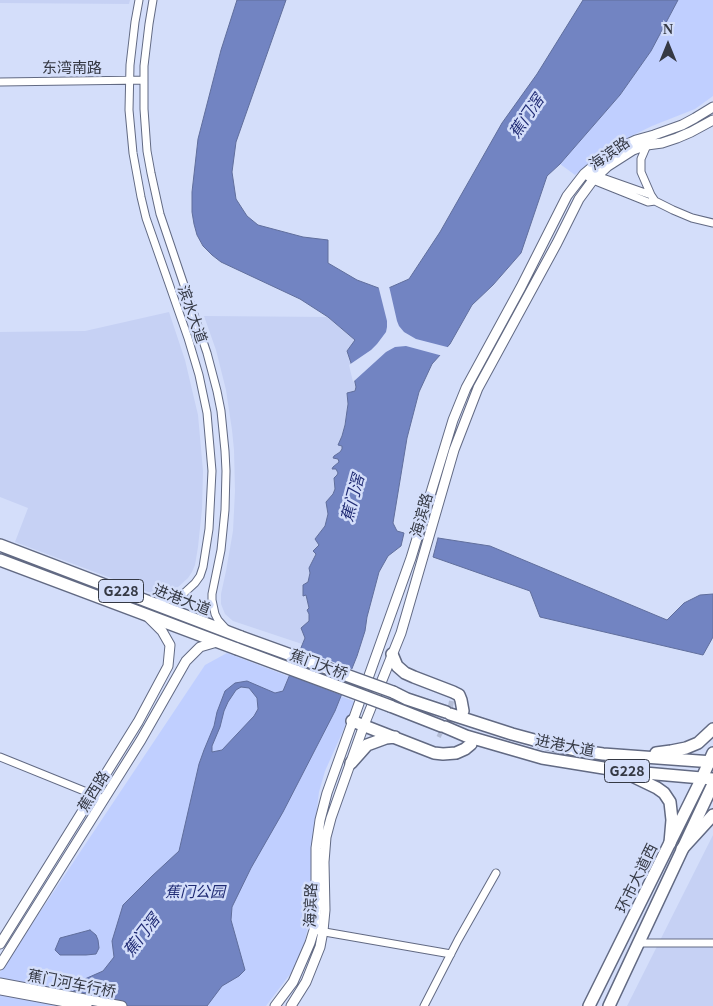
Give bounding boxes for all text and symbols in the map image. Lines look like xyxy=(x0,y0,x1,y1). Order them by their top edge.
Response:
north arrow xyxy=(643,20,693,70)
text: N xyxy=(663,22,673,37)
street label: 东湾南路 xyxy=(42,58,102,76)
water label: 蕉门滘 xyxy=(505,91,547,141)
street label: 海滨路 xyxy=(585,133,633,173)
street label: 滨水大道 xyxy=(175,283,211,345)
water label: 蕉门滘 xyxy=(337,472,367,524)
street label: 海滨路 xyxy=(406,491,436,539)
road number: G228 xyxy=(98,580,144,602)
street label: 进港大道 xyxy=(151,580,213,618)
street label: 蕉门大桥 xyxy=(288,645,350,683)
street label: 进港大道 xyxy=(534,730,596,760)
road number: G228 xyxy=(604,759,650,782)
street label: 蕉西路 xyxy=(73,767,113,815)
street label: 环市大道西 xyxy=(611,840,661,916)
park label: 蕉门公园 xyxy=(165,882,225,900)
street label: 海滨路 xyxy=(300,882,320,928)
water label: 蕉门滘 xyxy=(119,910,163,960)
street label: 蕉门河车行桥 xyxy=(26,966,118,1000)

